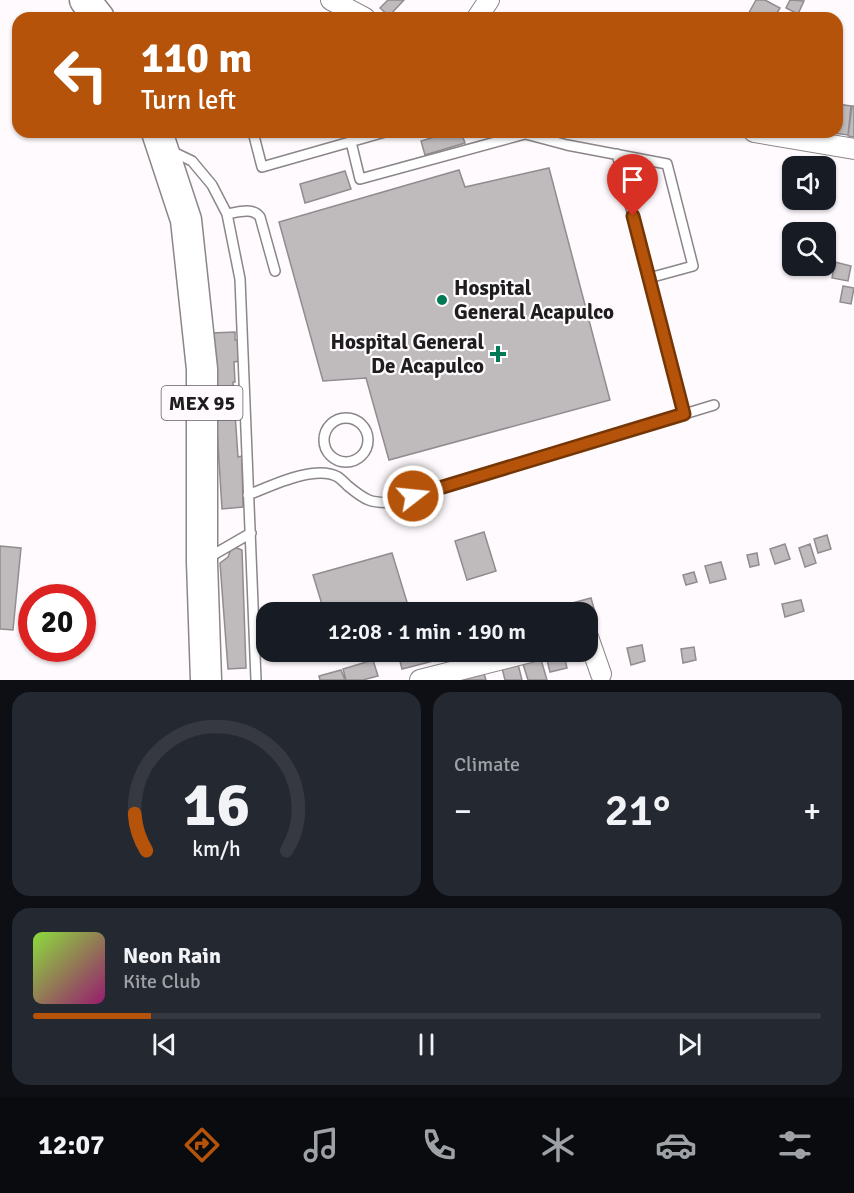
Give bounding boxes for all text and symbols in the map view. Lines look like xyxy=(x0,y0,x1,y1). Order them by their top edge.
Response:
text: 110 m xyxy=(141,33,252,84)
icon: left xyxy=(42,36,120,114)
text: Turn left xyxy=(141,84,236,117)
pin xyxy=(607,154,658,216)
map controls xyxy=(782,156,836,276)
button: sound xyxy=(782,156,836,210)
icon: arrive xyxy=(616,163,649,196)
button: search xyxy=(782,222,836,276)
place label: Hospital General Acapulco xyxy=(454,275,614,325)
marker: Hospital General Acapulco xyxy=(435,293,449,307)
place label: Hospital General De Acapulco xyxy=(330,329,484,379)
marker: Hospital General De Acapulco xyxy=(489,345,507,363)
road number: MEX 95 xyxy=(162,386,242,420)
position arrow xyxy=(381,464,445,528)
speed limit sign: 20 xyxy=(18,584,96,662)
text: 12:08 · 1 min · 190 m xyxy=(328,618,526,645)
text: Climate xyxy=(454,752,520,777)
text: 16 xyxy=(183,766,250,843)
text: 21° xyxy=(605,783,670,838)
text: − xyxy=(454,791,472,832)
text: + xyxy=(803,791,821,832)
text: km/h xyxy=(192,836,241,862)
text: Neon Rain xyxy=(123,942,221,969)
text: Kite Club xyxy=(123,969,201,994)
icon: previous xyxy=(148,1028,181,1061)
icon: pause xyxy=(410,1028,443,1061)
icon: next xyxy=(673,1028,706,1061)
icon: directions xyxy=(181,1124,223,1166)
icon: music xyxy=(300,1124,342,1166)
icon: phone xyxy=(418,1124,460,1166)
icon: climate xyxy=(537,1124,579,1166)
icon: car xyxy=(655,1124,697,1166)
icon: filters xyxy=(774,1124,816,1166)
text: 12:07 xyxy=(38,1129,105,1162)

